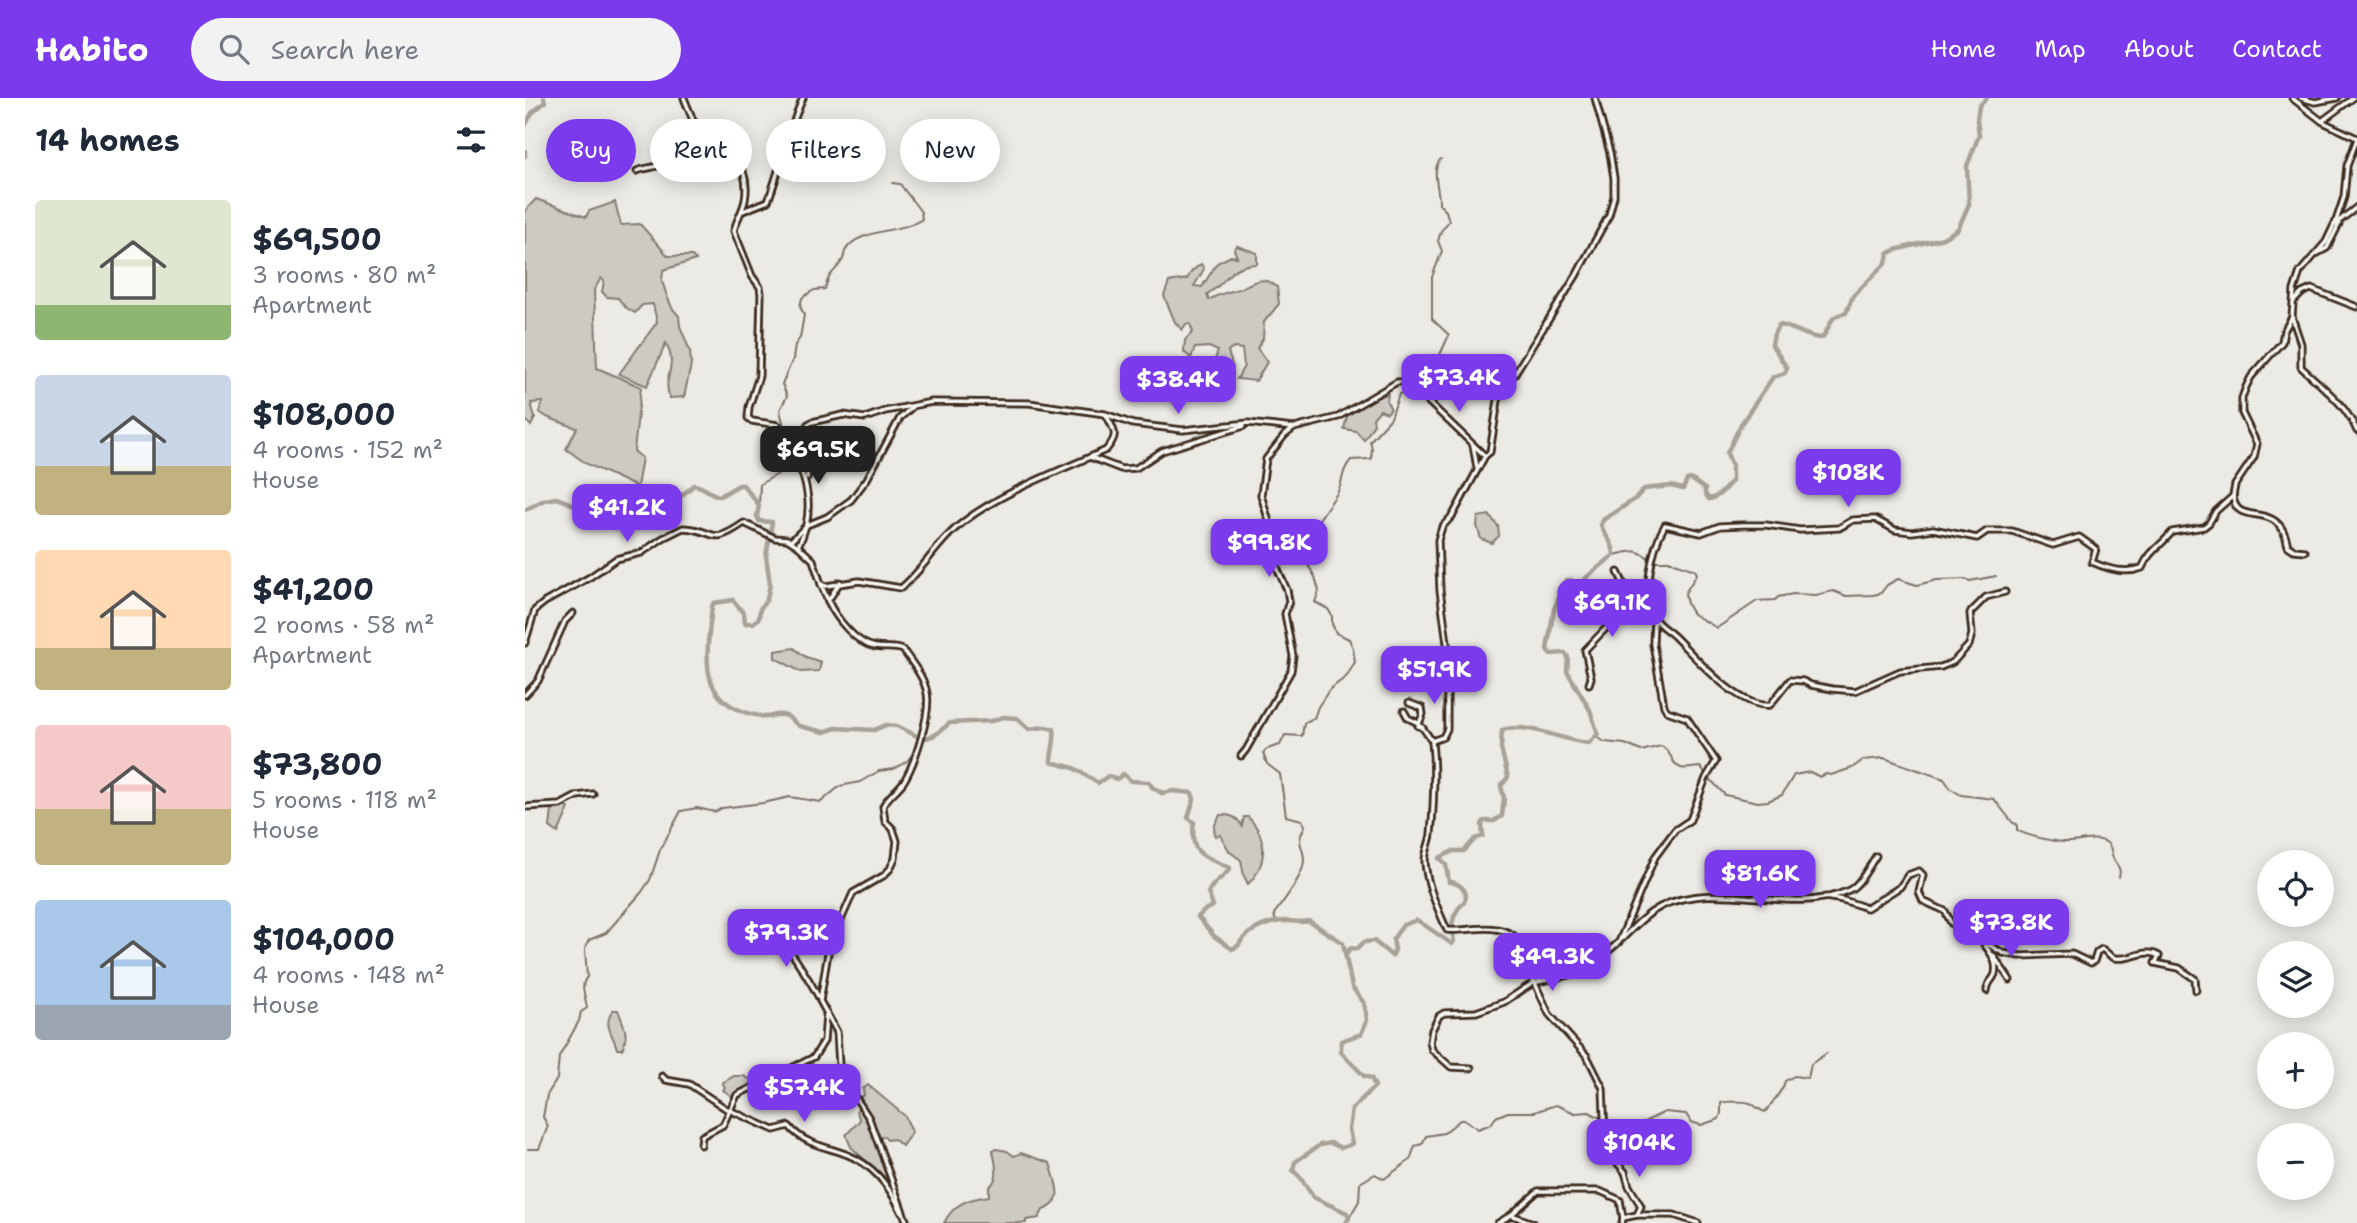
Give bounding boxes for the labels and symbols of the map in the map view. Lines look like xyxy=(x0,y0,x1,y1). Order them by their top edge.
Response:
pin: $73.4K xyxy=(1402,354,1516,414)
pin: $38.4K xyxy=(1121,356,1235,416)
pin: $69.5K xyxy=(761,426,875,486)
pin: $108K xyxy=(1799,450,1897,509)
pin: $41.2K xyxy=(570,484,684,544)
pin: $99.8K xyxy=(1212,519,1326,579)
pin: $69.1K xyxy=(1555,580,1669,639)
pin: $51.9K xyxy=(1377,646,1491,706)
pin: $81.6K xyxy=(1703,850,1817,910)
pin: $73.8K xyxy=(1954,900,2068,959)
pin: $79.3K xyxy=(729,910,843,969)
pin: $49.3K xyxy=(1495,934,1609,993)
pin: $57.4K xyxy=(747,1065,861,1124)
pin: $104K xyxy=(1590,1119,1688,1179)

